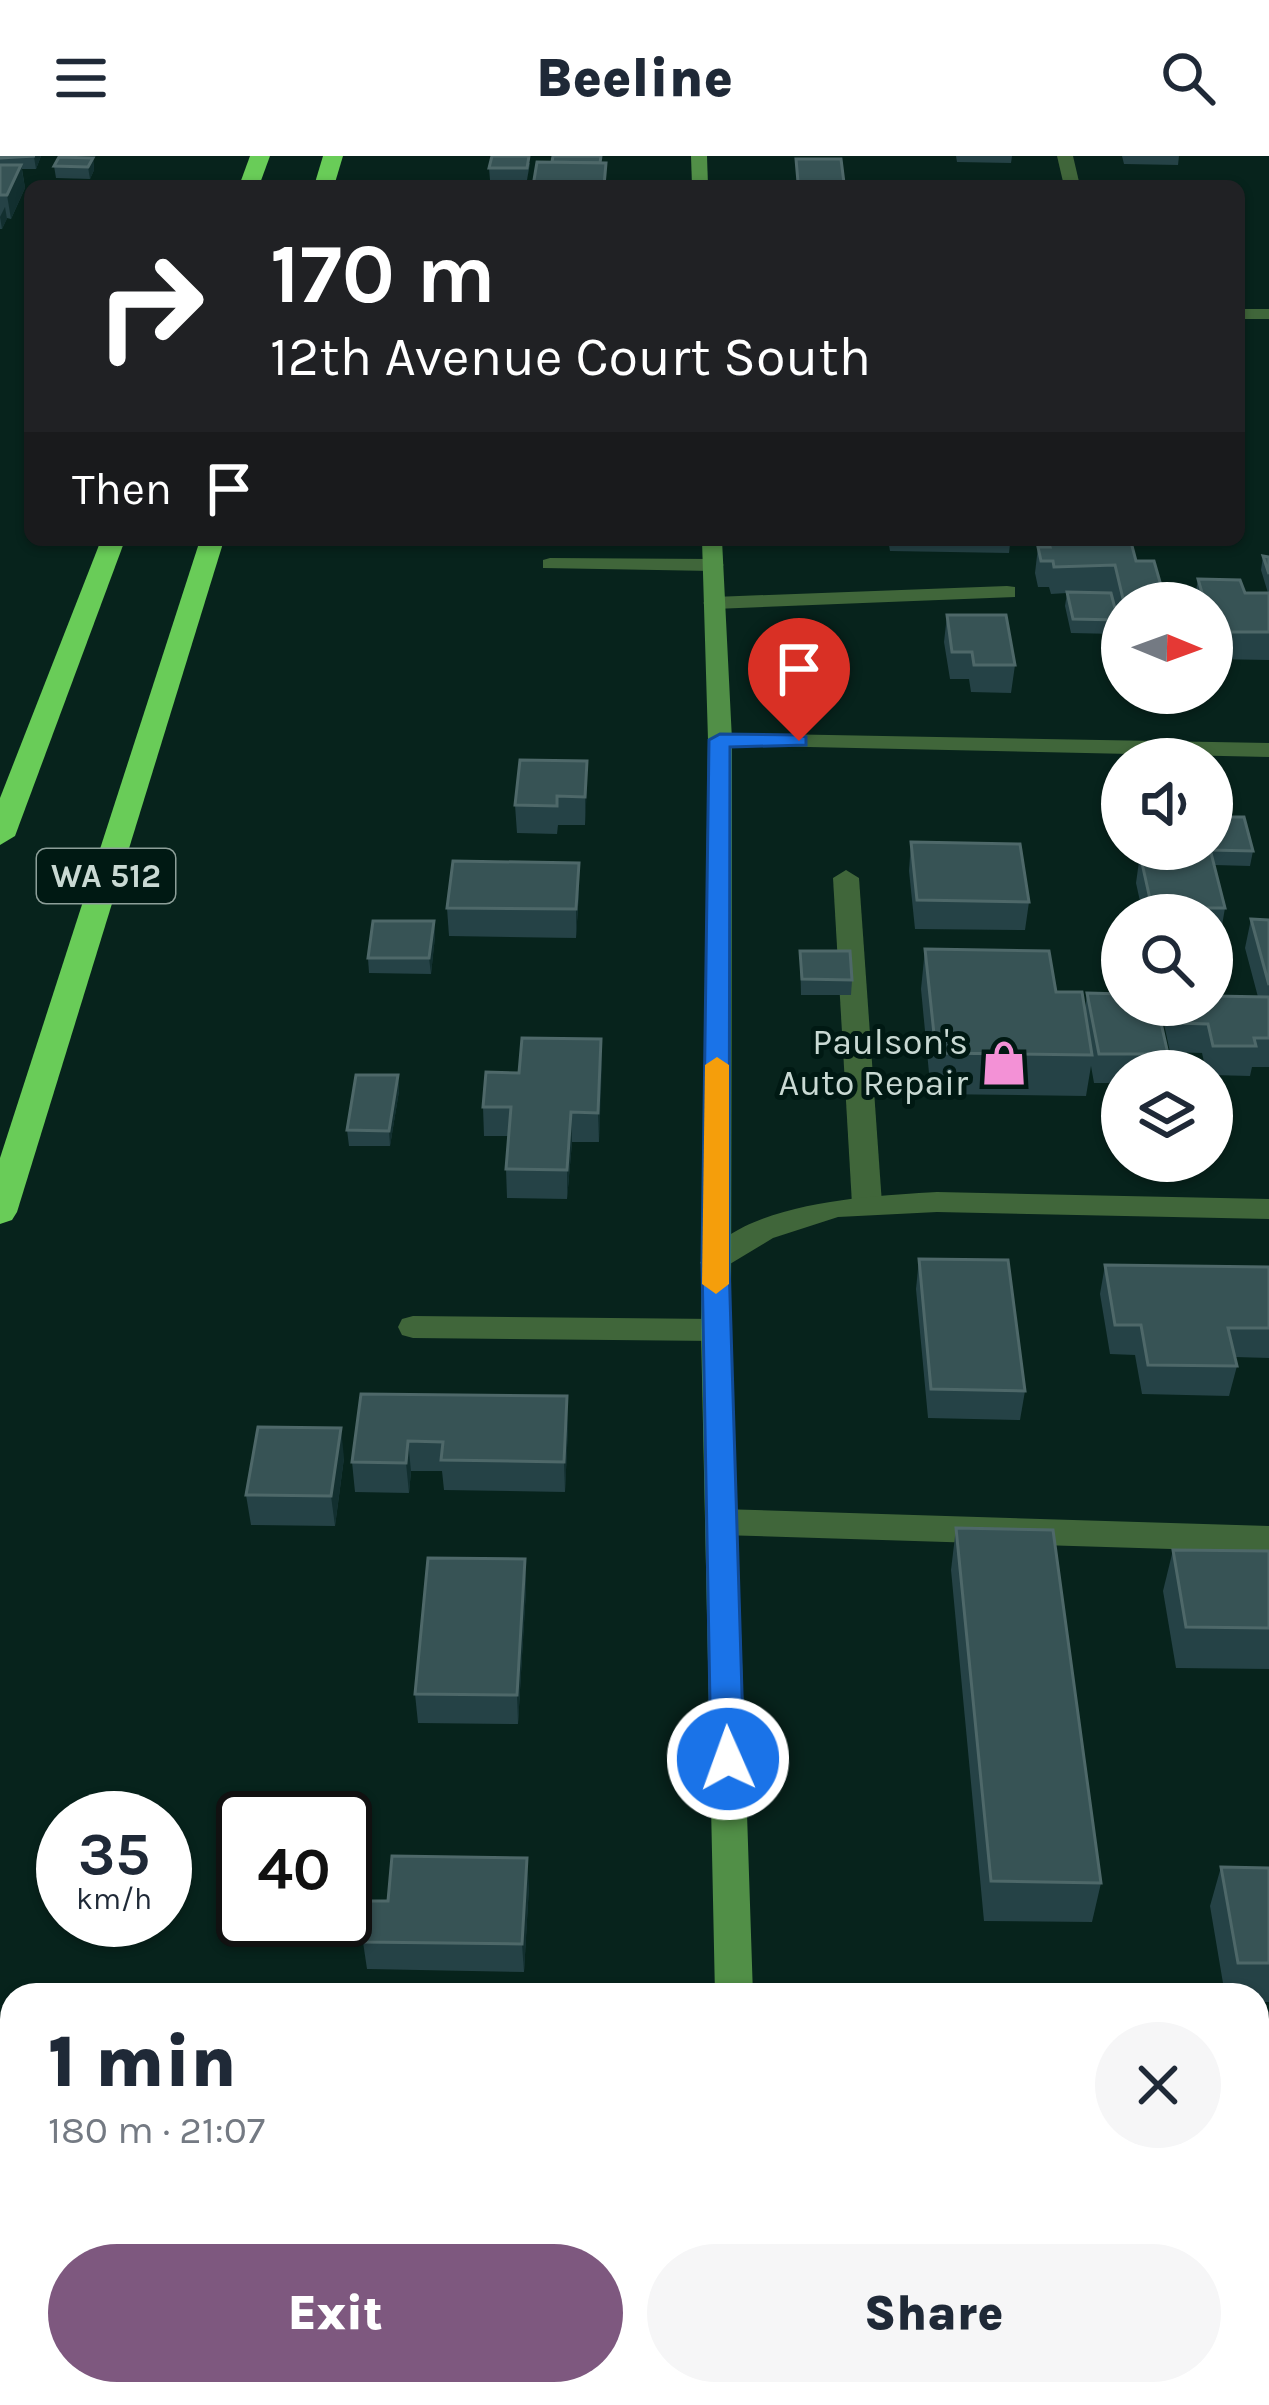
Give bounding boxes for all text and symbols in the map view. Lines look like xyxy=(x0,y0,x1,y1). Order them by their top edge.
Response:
icon: menu xyxy=(48,45,114,111)
icon: search xyxy=(1155,45,1221,111)
text: Beeline xyxy=(536,46,733,110)
text: 170 m xyxy=(270,225,496,323)
icon: right xyxy=(72,228,228,384)
text: 12th Avenue Court South xyxy=(270,325,871,389)
icon: arrive xyxy=(196,456,262,522)
text: Then xyxy=(72,463,172,515)
north arrow xyxy=(1101,582,1233,714)
map controls xyxy=(1101,582,1233,1182)
pin xyxy=(748,618,850,741)
icon: arrive xyxy=(766,636,832,702)
button: sound xyxy=(1101,738,1233,870)
road number: WA 512 xyxy=(37,849,175,903)
button: search xyxy=(1101,894,1233,1026)
place label: Paulson's Auto Repair xyxy=(779,1021,969,1104)
shop icon: Paulson's Auto Repair xyxy=(979,1038,1029,1088)
button: layers xyxy=(1101,1050,1233,1182)
position arrow xyxy=(665,1696,791,1822)
speed limit sign: 40 xyxy=(216,1791,372,1947)
text: 35 xyxy=(78,1819,150,1889)
text: km/h xyxy=(76,1881,152,1917)
text: 1 min xyxy=(48,2020,237,2104)
button: close xyxy=(1095,2022,1221,2148)
text: 180 m · 21:07 xyxy=(48,2107,265,2153)
button: Exit xyxy=(48,2244,623,2382)
button: Share xyxy=(647,2244,1221,2382)

